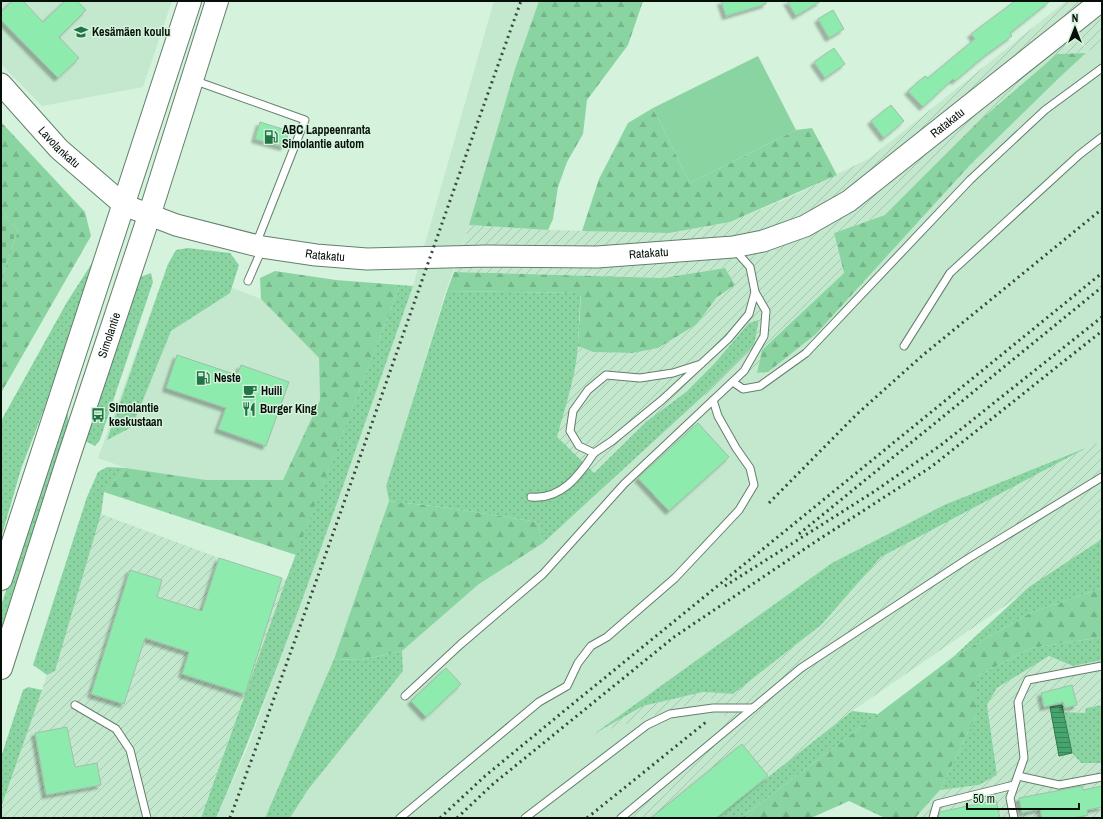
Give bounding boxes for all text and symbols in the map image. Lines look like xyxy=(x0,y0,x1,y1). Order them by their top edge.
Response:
north arrow xyxy=(1055,8,1095,48)
text: N xyxy=(1072,11,1078,25)
school or university icon: Kesämäen koulu xyxy=(73,24,89,40)
place label: Kesämäen koulu xyxy=(92,24,170,40)
street label: Ratakatu xyxy=(927,104,968,141)
place label: ABC Lappeenranta Simolantie autom xyxy=(282,122,371,152)
street label: Lavolankatu xyxy=(35,123,84,172)
fuel station icon: ABC Lappeenranta Simolantie autom xyxy=(263,129,279,145)
street label: Ratakatu xyxy=(628,244,669,263)
street label: Ratakatu xyxy=(304,246,345,265)
street label: Simolantie xyxy=(94,310,124,360)
fuel station icon: Neste xyxy=(195,370,211,386)
place label: Neste xyxy=(214,370,241,386)
cafe icon: Huili xyxy=(242,383,258,399)
place label: Huili xyxy=(261,383,283,399)
place label: Simolantie keskustaan xyxy=(109,400,163,430)
restaurant icon: Burger King xyxy=(241,401,257,417)
place label: Burger King xyxy=(260,401,317,417)
bus stop icon: Simolantie keskustaan xyxy=(90,407,106,423)
scale bar xyxy=(967,785,1079,811)
text: 50 m xyxy=(973,791,995,807)

